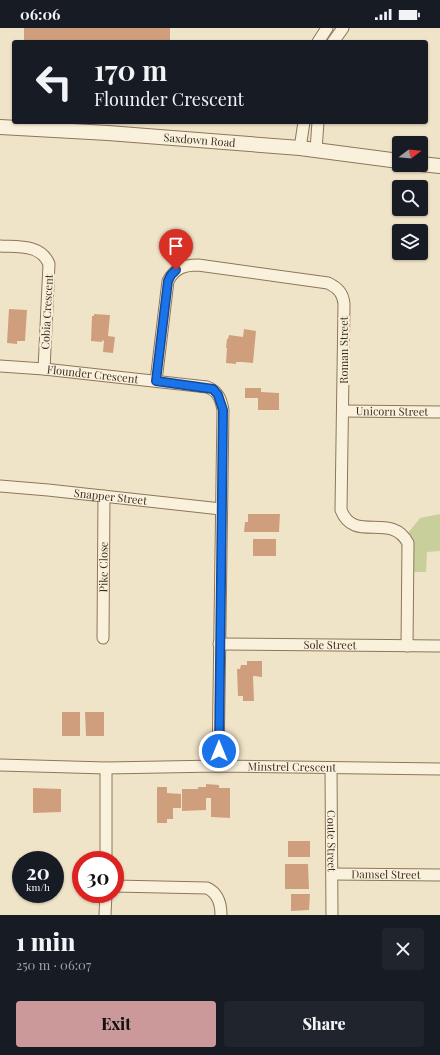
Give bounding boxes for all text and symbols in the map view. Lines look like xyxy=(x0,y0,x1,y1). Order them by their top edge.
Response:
text: 06:06 xyxy=(20,4,61,24)
text: 170 m xyxy=(94,51,167,88)
icon: left xyxy=(28,56,80,108)
text: Flounder Crescent xyxy=(94,87,244,111)
street label: Saxdown Road xyxy=(163,129,237,150)
north arrow xyxy=(392,136,428,172)
map controls xyxy=(392,136,428,260)
button: search xyxy=(392,180,428,216)
button: layers xyxy=(392,224,428,260)
pin xyxy=(159,229,193,270)
icon: arrive xyxy=(165,235,187,257)
street label: Cobia Crescent xyxy=(37,274,56,350)
street label: Roman Street xyxy=(336,316,351,384)
street label: Flounder Crescent xyxy=(46,361,139,386)
street label: Unicorn Street xyxy=(356,403,428,419)
street label: Snapper Street xyxy=(73,485,148,508)
street label: Pike Close xyxy=(95,541,111,593)
street label: Sole Street xyxy=(304,637,357,652)
position arrow xyxy=(198,730,240,772)
street label: Minstrel Crescent xyxy=(248,758,336,775)
street label: Coute Street xyxy=(324,810,340,872)
speed limit sign: 30 xyxy=(72,851,124,903)
text: 20 xyxy=(26,858,50,885)
street label: Damsel Street xyxy=(351,866,421,882)
text: km/h xyxy=(26,880,50,894)
text: 1 min xyxy=(16,925,75,957)
button: close xyxy=(382,928,424,970)
text: 250 m · 06:07 xyxy=(16,956,91,973)
button: Exit xyxy=(16,1001,216,1047)
button: Share xyxy=(224,1001,424,1047)

